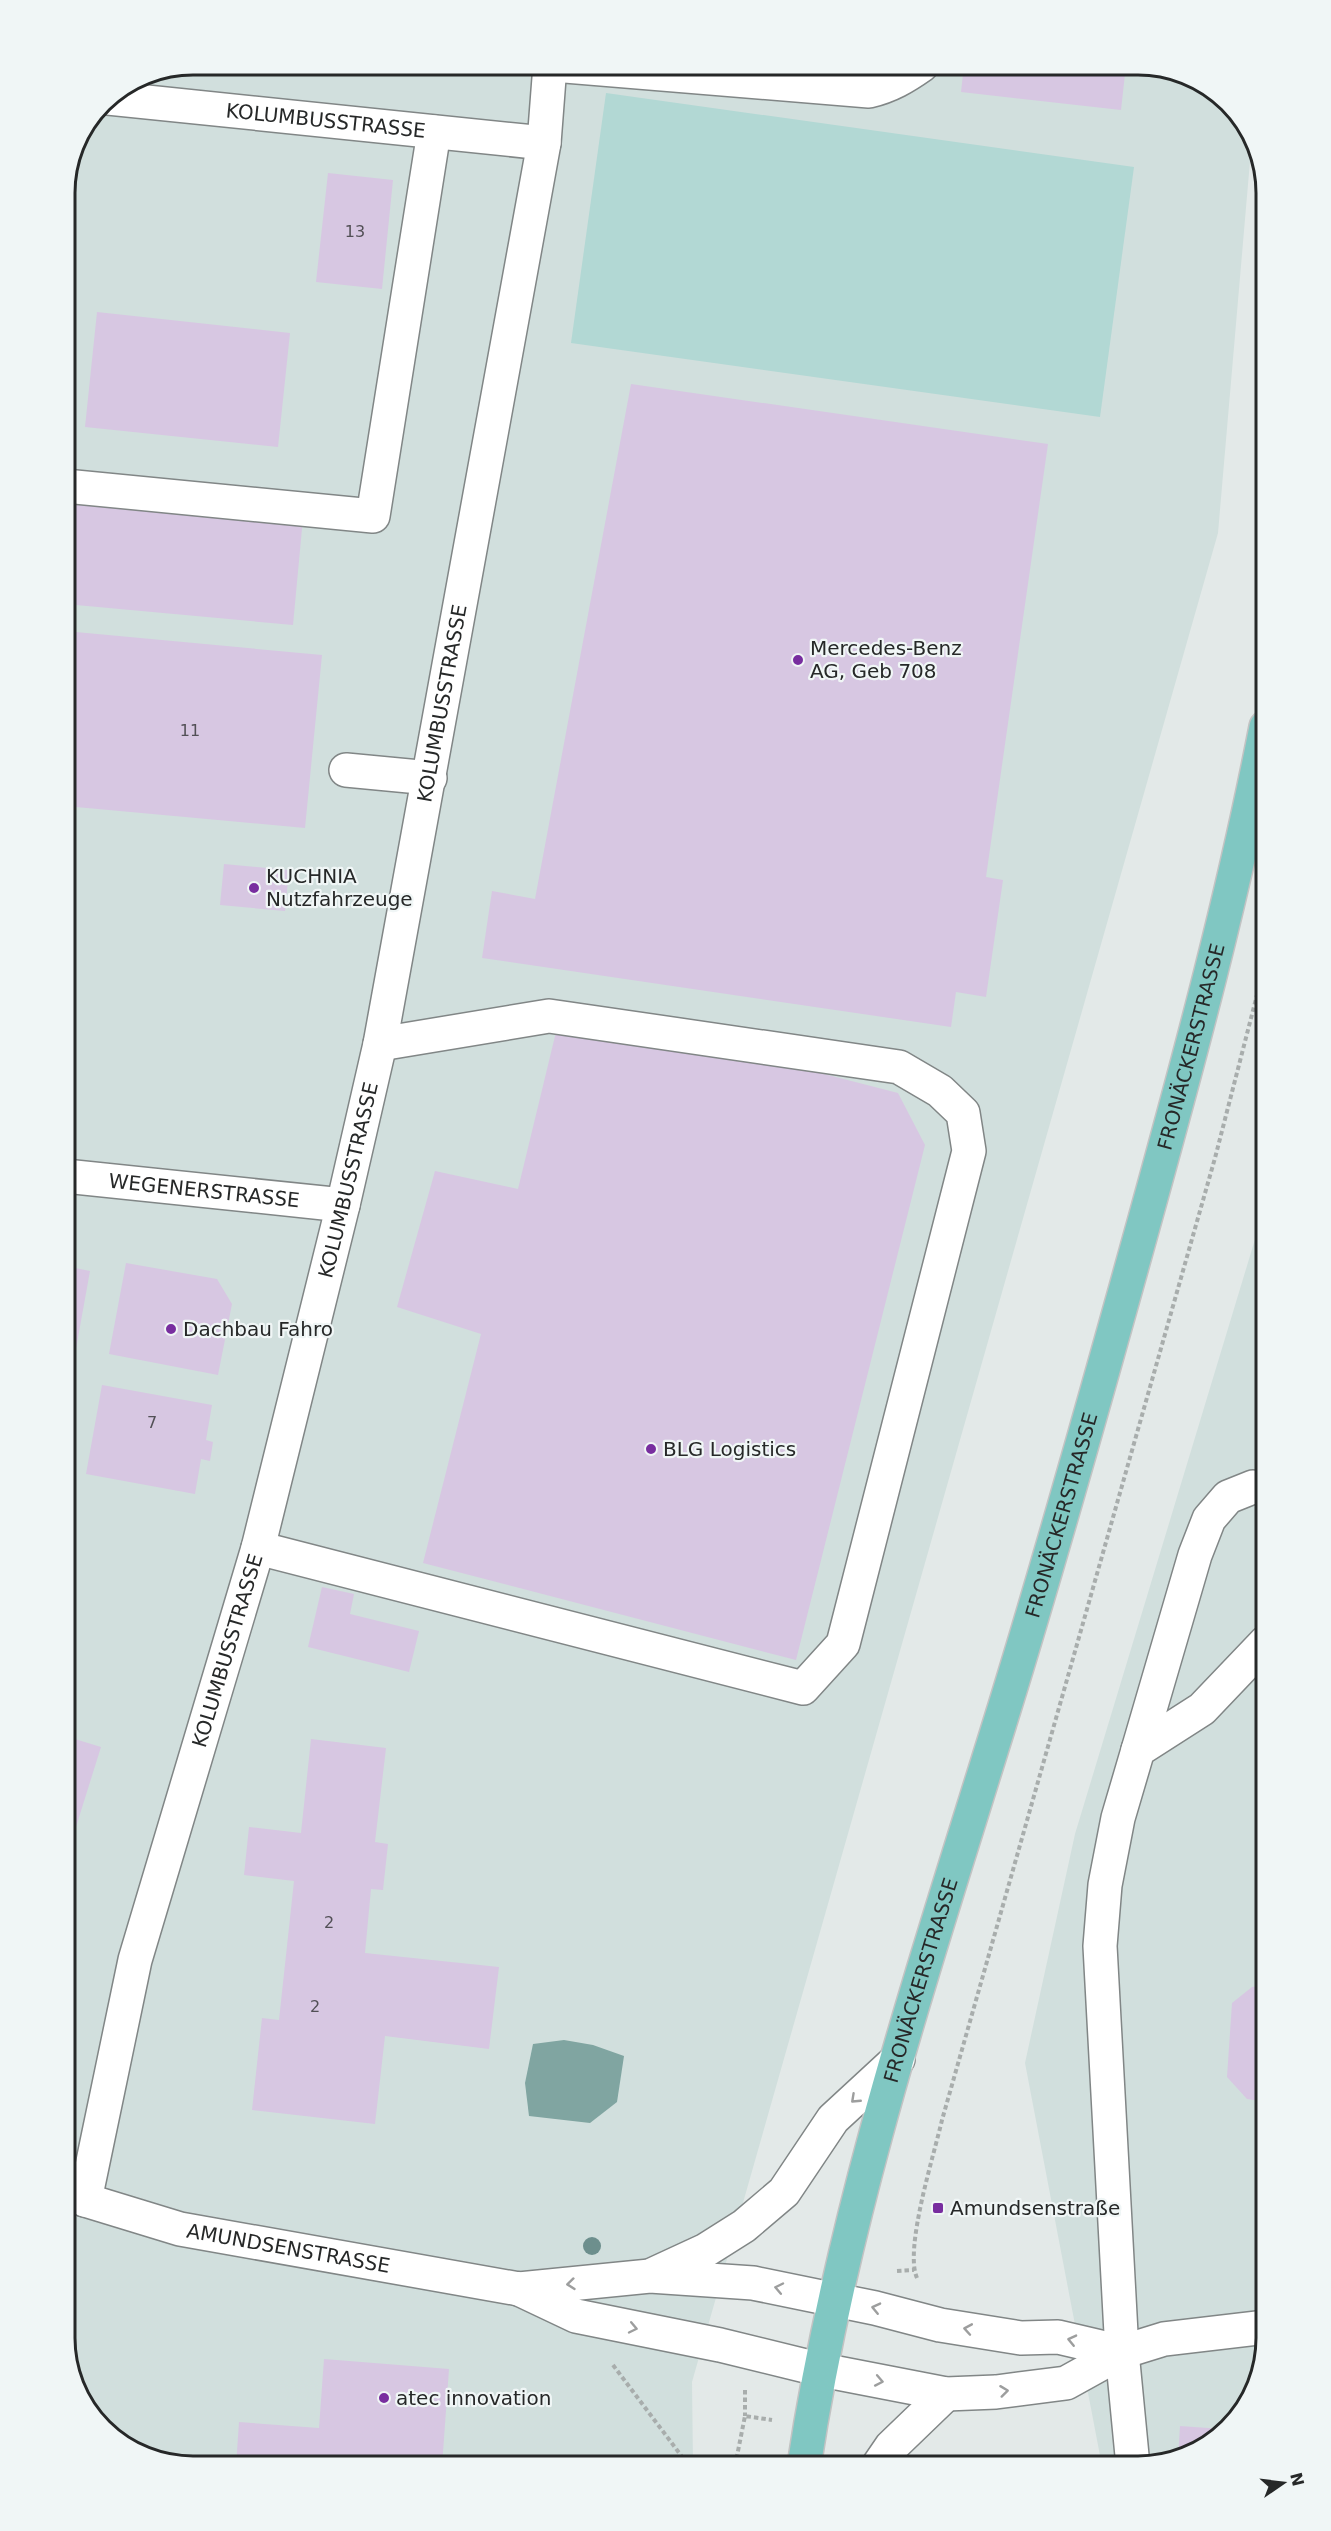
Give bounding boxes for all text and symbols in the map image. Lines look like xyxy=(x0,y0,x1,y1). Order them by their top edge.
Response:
street label: KOLUMBUSSTRASSE xyxy=(225,98,427,143)
house number: 13 xyxy=(345,222,365,241)
street label: KOLUMBUSSTRASSE xyxy=(412,602,472,804)
place label: Mercedes-Benz AG, Geb 708 xyxy=(810,636,962,683)
marker: Mercedes-Benz AG, Geb 708 xyxy=(791,653,805,667)
house number: 11 xyxy=(180,721,200,740)
place label: KUCHNIA Nutzfahrzeuge xyxy=(266,864,413,911)
marker: KUCHNIA Nutzfahrzeuge xyxy=(247,881,261,895)
street label: FRONÄCKERSTRASSE xyxy=(1152,941,1230,1153)
street label: KOLUMBUSSTRASSE xyxy=(313,1080,383,1281)
street label: WEGENERSTRASSE xyxy=(108,1169,301,1212)
place label: Dachbau Fahro xyxy=(183,1317,333,1341)
marker: Dachbau Fahro xyxy=(164,1322,178,1336)
street label: FRONÄCKERSTRASSE xyxy=(1020,1410,1103,1621)
house number: 7 xyxy=(147,1413,157,1432)
place label: BLG Logistics xyxy=(663,1437,796,1461)
marker: BLG Logistics xyxy=(644,1442,658,1456)
street label: KOLUMBUSSTRASSE xyxy=(187,1551,268,1750)
street label: FRONÄCKERSTRASSE xyxy=(879,1875,963,2086)
house number: 2 xyxy=(324,1913,334,1932)
house number: 2 xyxy=(310,1997,320,2016)
one-way arrow xyxy=(851,2092,861,2103)
place label: Amundsenstraße xyxy=(950,2196,1120,2220)
marker: Amundsenstraße xyxy=(931,2201,945,2215)
street label: AMUNDSENSTRASSE xyxy=(185,2218,392,2278)
one-way arrow xyxy=(567,2277,576,2290)
one-way arrow xyxy=(774,2282,784,2295)
one-way arrow xyxy=(871,2303,881,2316)
one-way arrow xyxy=(628,2321,638,2334)
one-way arrow xyxy=(963,2324,972,2336)
one-way arrow xyxy=(1067,2334,1077,2347)
one-way arrow xyxy=(874,2374,884,2387)
one-way arrow xyxy=(1000,2385,1009,2398)
place label: atec innovation xyxy=(396,2386,551,2410)
marker: atec innovation xyxy=(377,2391,391,2405)
north arrow xyxy=(1253,2453,1313,2513)
text: N xyxy=(1286,2471,1308,2488)

